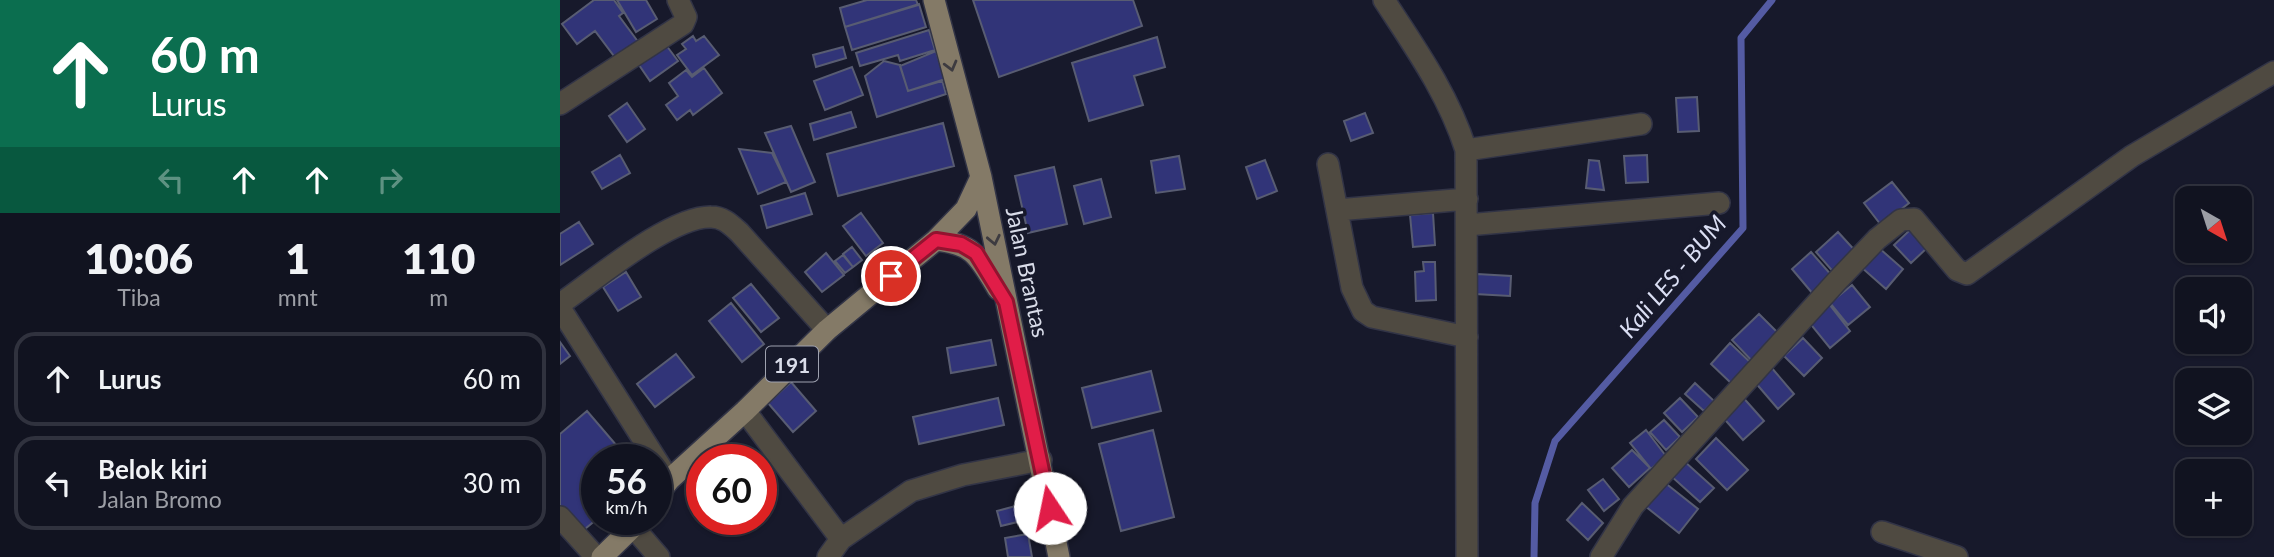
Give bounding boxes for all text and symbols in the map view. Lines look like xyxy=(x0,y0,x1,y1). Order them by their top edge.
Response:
text: 60 m xyxy=(150,25,260,83)
icon: ahead xyxy=(35,28,126,119)
one-way arrow xyxy=(943,60,957,72)
text: Lurus xyxy=(150,84,227,123)
icon: left xyxy=(152,161,190,199)
icon: ahead xyxy=(225,161,263,199)
icon: ahead xyxy=(298,161,336,199)
icon: right xyxy=(371,161,409,199)
north arrow xyxy=(2175,186,2252,262)
map controls xyxy=(2175,186,2252,536)
street label: Jalan Brantas xyxy=(1000,204,1056,340)
water label: Kali LES - BUM xyxy=(1612,209,1732,343)
text: 10:06 xyxy=(85,233,193,283)
text: 1 xyxy=(286,233,310,283)
text: 110 xyxy=(402,233,475,283)
one-way arrow xyxy=(985,234,1000,246)
pin xyxy=(861,246,921,306)
icon: arrive xyxy=(872,257,910,295)
button: sound xyxy=(2175,277,2252,354)
text: Tiba xyxy=(117,283,161,311)
text: mnt xyxy=(278,283,318,311)
text: m xyxy=(429,283,448,311)
road number: 191 xyxy=(766,346,818,382)
icon: ahead xyxy=(39,360,77,398)
text: Lurus xyxy=(98,363,161,395)
text: 60 m xyxy=(463,363,521,395)
button: layers xyxy=(2175,368,2252,445)
speed limit sign: 60 xyxy=(686,444,777,535)
text: Belok kiri xyxy=(98,453,207,485)
text: 56 xyxy=(606,459,647,501)
button: + xyxy=(2175,459,2252,536)
icon: left xyxy=(39,464,77,502)
text: 30 m xyxy=(463,467,521,499)
position arrow xyxy=(1013,471,1087,545)
text: Jalan Bromo xyxy=(98,485,222,513)
text: km/h xyxy=(605,496,648,518)

